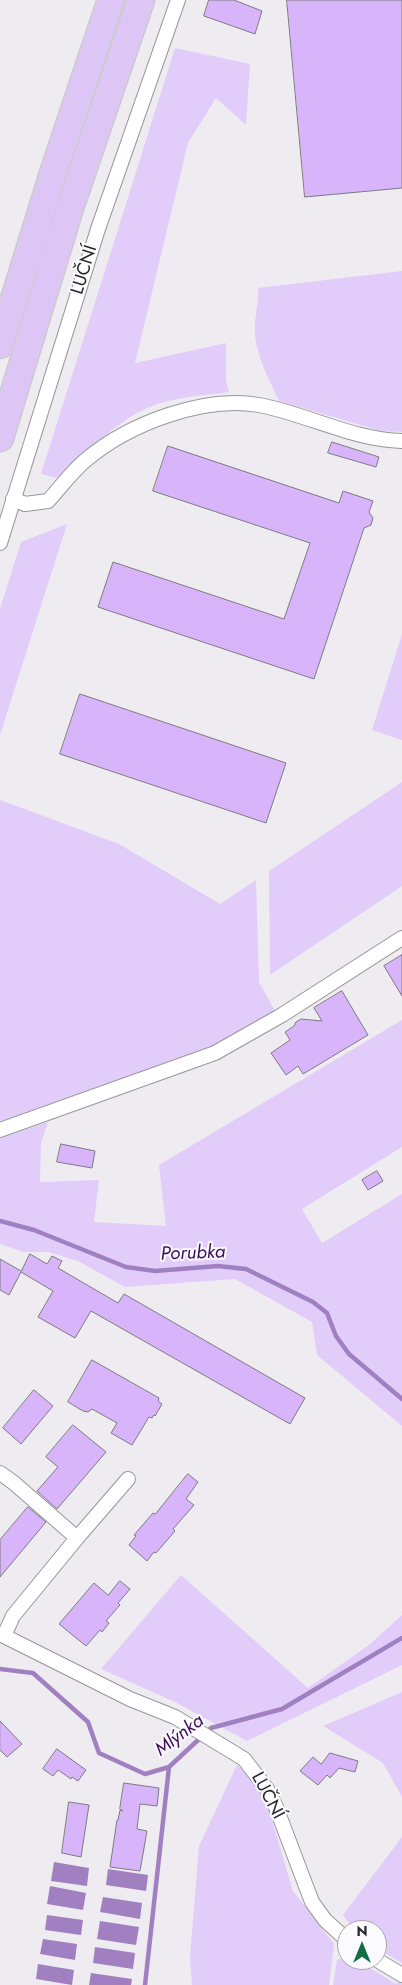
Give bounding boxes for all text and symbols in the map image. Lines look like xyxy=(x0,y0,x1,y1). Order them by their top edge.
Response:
street label: LUČNÍ xyxy=(67,243,103,297)
water label: Porubka xyxy=(160,1241,226,1267)
water label: Mlýnka xyxy=(151,1710,209,1762)
street label: LUČNÍ xyxy=(246,1769,288,1823)
north arrow xyxy=(337,1920,387,1970)
text: N xyxy=(356,1921,368,1941)

